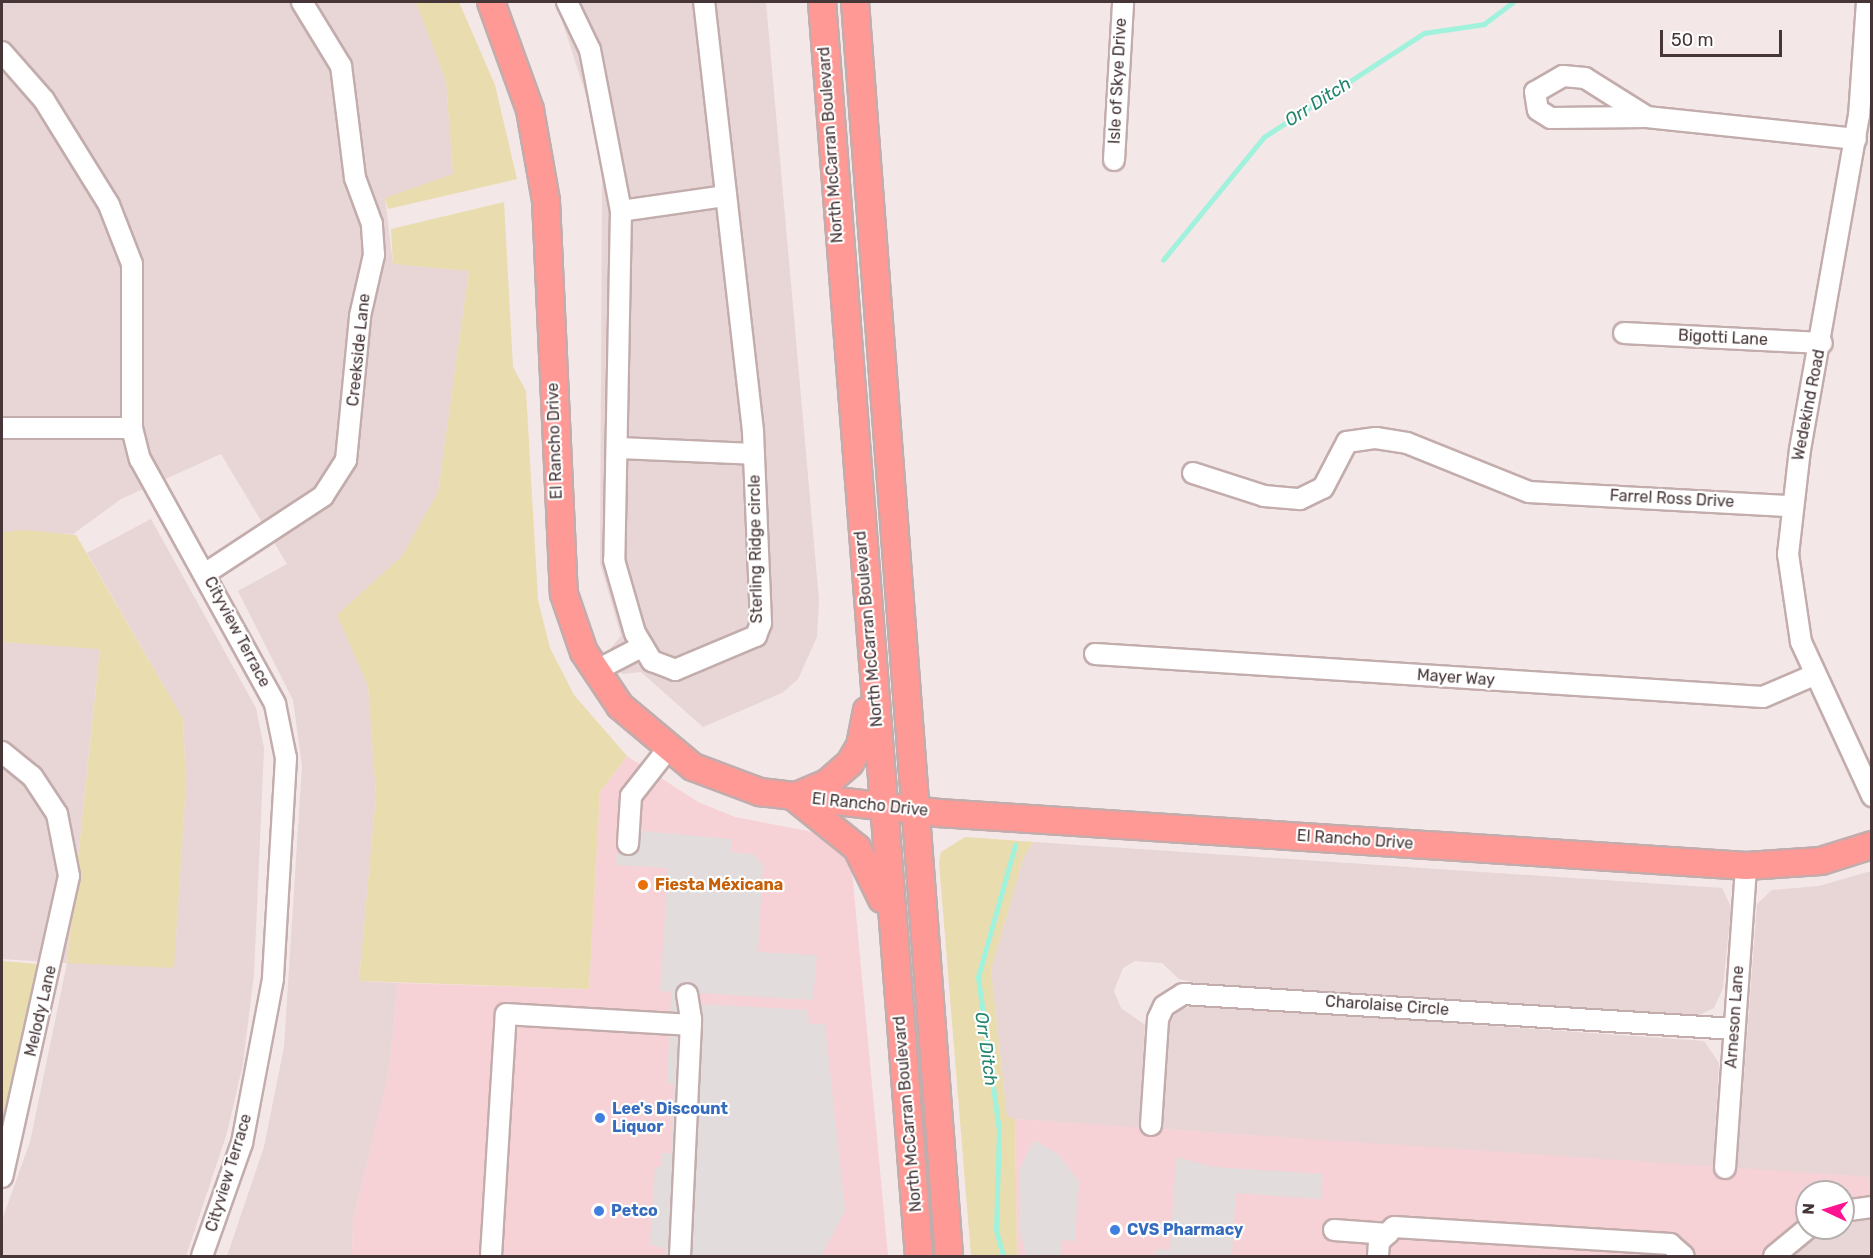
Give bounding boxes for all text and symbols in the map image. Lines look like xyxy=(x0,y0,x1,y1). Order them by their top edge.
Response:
street label: Isle of Skye Drive xyxy=(1105,17,1131,145)
scale bar xyxy=(1663,18,1784,56)
text: 50 m xyxy=(1671,29,1714,51)
street label: North McCarran Boulevard xyxy=(815,46,847,244)
water label: Orr Ditch xyxy=(1281,73,1355,131)
street label: Creekside Lane xyxy=(344,293,374,407)
street label: Bigotti Lane xyxy=(1678,326,1768,350)
street label: Wedekind Road xyxy=(1789,348,1829,462)
street label: El Rancho Drive xyxy=(543,382,567,500)
street label: Sterling Ridge circle xyxy=(745,474,767,624)
street label: Farrel Ross Drive xyxy=(1609,486,1735,512)
street label: North McCarran Boulevard xyxy=(851,530,887,728)
street label: Cityview Terrace xyxy=(200,573,274,691)
street label: Mayer Way xyxy=(1416,666,1496,690)
street label: El Rancho Drive xyxy=(811,789,929,821)
street label: El Rancho Drive xyxy=(1296,826,1414,854)
place label: Fiesta Méxicana xyxy=(655,875,783,895)
marker: Fiesta Méxicana xyxy=(636,878,650,892)
street label: Melody Lane xyxy=(21,963,61,1059)
street label: Arneson Lane xyxy=(1722,965,1748,1069)
street label: Charolaise Circle xyxy=(1324,992,1450,1020)
water label: Orr Ditch xyxy=(970,1010,1002,1088)
street label: North McCarran Boulevard xyxy=(890,1015,926,1213)
place label: Lee's Discount Liquor xyxy=(612,1099,728,1137)
street label: Cityview Terrace xyxy=(202,1111,256,1235)
marker: Lee's Discount Liquor xyxy=(593,1111,607,1125)
north arrow xyxy=(1795,1180,1855,1240)
place label: Petco xyxy=(611,1201,658,1221)
text: N xyxy=(1799,1202,1818,1215)
marker: Petco xyxy=(592,1204,606,1218)
place label: CVS Pharmacy xyxy=(1127,1220,1243,1240)
marker: CVS Pharmacy xyxy=(1108,1223,1122,1237)

